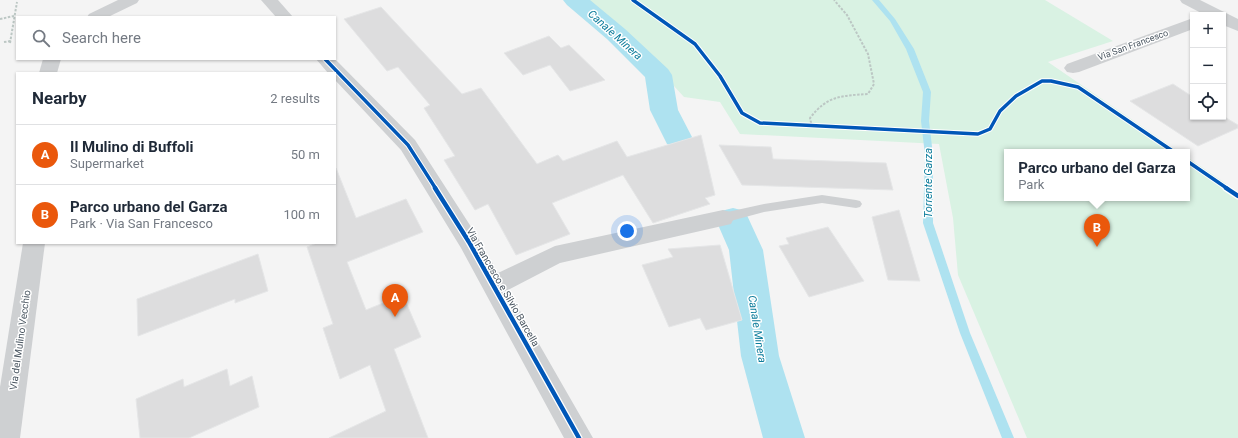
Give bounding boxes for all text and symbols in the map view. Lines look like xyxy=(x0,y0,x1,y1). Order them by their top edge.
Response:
water label: Canale Minera xyxy=(585,7,645,63)
map controls xyxy=(1190,12,1226,120)
button: + xyxy=(1190,12,1226,48)
search box xyxy=(16,16,336,60)
icon: search xyxy=(30,27,52,49)
street label: Via San Francesco xyxy=(1096,28,1170,62)
text: Search here xyxy=(62,29,141,47)
button: − xyxy=(1190,48,1226,84)
button: locate xyxy=(1190,84,1226,120)
text: Nearby xyxy=(32,88,87,108)
text: 2 results xyxy=(270,91,320,106)
text: Il Mulino di Buffoli xyxy=(70,138,193,156)
text: A xyxy=(41,147,49,162)
text: 50 m xyxy=(291,147,320,162)
water label: Torrente Garza xyxy=(922,148,935,218)
popup xyxy=(1004,149,1190,201)
text: Supermarket xyxy=(70,156,144,171)
text: Parco urbano del Garza xyxy=(1018,159,1176,177)
text: Park xyxy=(1018,177,1044,192)
text: Parco urbano del Garza xyxy=(70,198,228,216)
text: B xyxy=(41,207,49,222)
text: 100 m xyxy=(283,207,320,222)
pin: B xyxy=(1084,214,1110,247)
text: Park · Via San Francesco xyxy=(70,216,213,231)
your location xyxy=(617,221,637,241)
street label: Via Francesco e Silvio Barcella xyxy=(464,226,542,348)
pin: A xyxy=(382,284,408,317)
street label: Via del Mulino Vecchio xyxy=(8,289,33,391)
water label: Canale Minera xyxy=(745,294,769,364)

